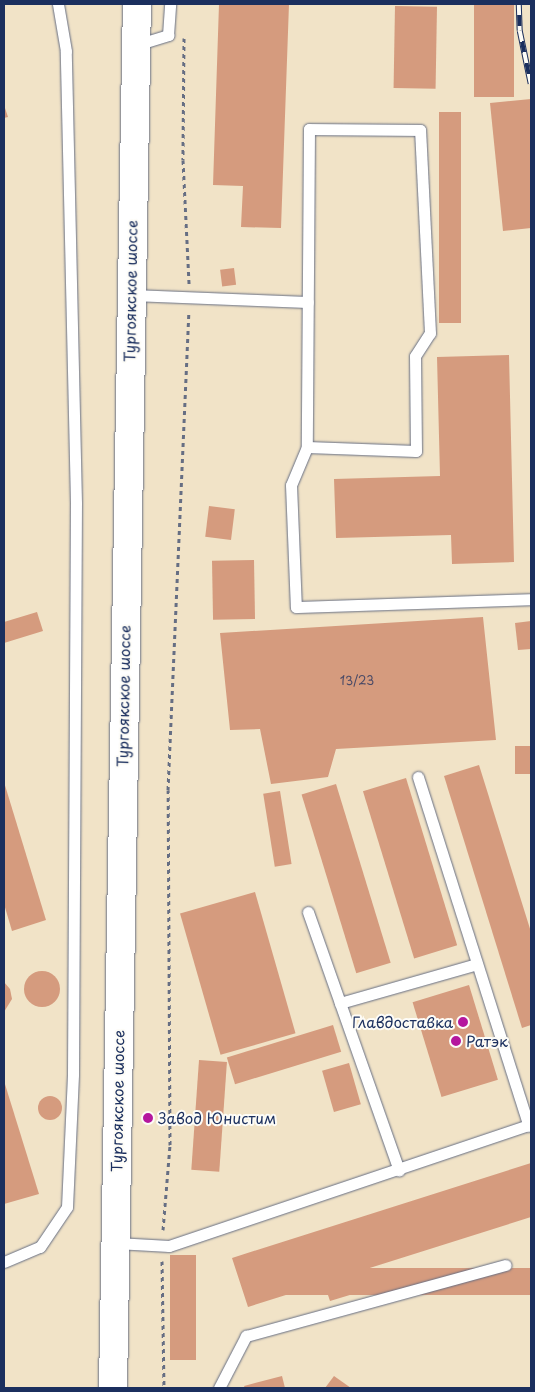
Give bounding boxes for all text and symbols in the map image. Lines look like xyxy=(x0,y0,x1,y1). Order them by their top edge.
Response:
street label: Тургоякское шоссе xyxy=(120,220,140,362)
street label: Тургоякское шоссе xyxy=(113,625,133,767)
house number: 13/23 xyxy=(340,674,374,688)
place label: Главдоставка xyxy=(352,1013,453,1031)
marker: Главдоставка xyxy=(457,1016,469,1028)
street label: Тургоякское шоссе xyxy=(107,1030,127,1172)
place label: Ратэк xyxy=(466,1032,508,1050)
marker: Ратэк xyxy=(450,1035,462,1047)
place label: Завод Юнистим xyxy=(158,1109,276,1127)
marker: Завод Юнистим xyxy=(142,1112,154,1124)

